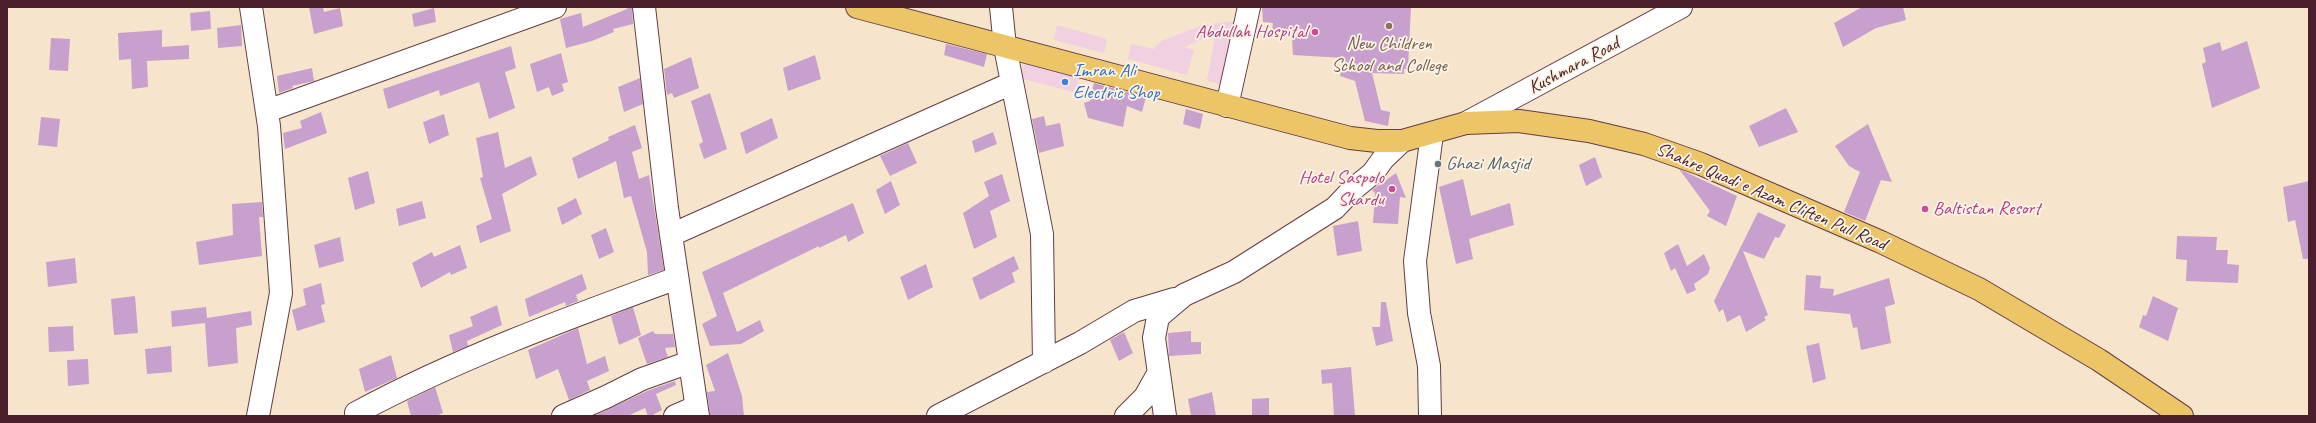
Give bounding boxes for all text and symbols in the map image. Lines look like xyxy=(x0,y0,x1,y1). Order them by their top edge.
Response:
place label: Abdullah Hospital xyxy=(1196,21,1307,43)
marker: New Children School and College xyxy=(1384,21,1394,31)
marker: Abdullah Hospital xyxy=(1310,27,1320,37)
place label: New Children School and College xyxy=(1331,33,1447,77)
street label: Kushmara Road xyxy=(1525,33,1623,99)
place label: Imran Ali Electric Shop xyxy=(1073,60,1159,104)
marker: Imran Ali Electric Shop xyxy=(1060,77,1070,87)
street label: Shahre Quadi e Azam Cliften Pull Road xyxy=(1652,138,1890,256)
place label: Ghazi Masjid xyxy=(1446,153,1530,175)
marker: Ghazi Masjid xyxy=(1433,159,1443,169)
place label: Hotel Saspolo Skardu xyxy=(1299,167,1384,211)
marker: Hotel Saspolo Skardu xyxy=(1387,184,1397,194)
place label: Baltistan Resort xyxy=(1933,198,2040,220)
marker: Baltistan Resort xyxy=(1920,204,1930,214)

